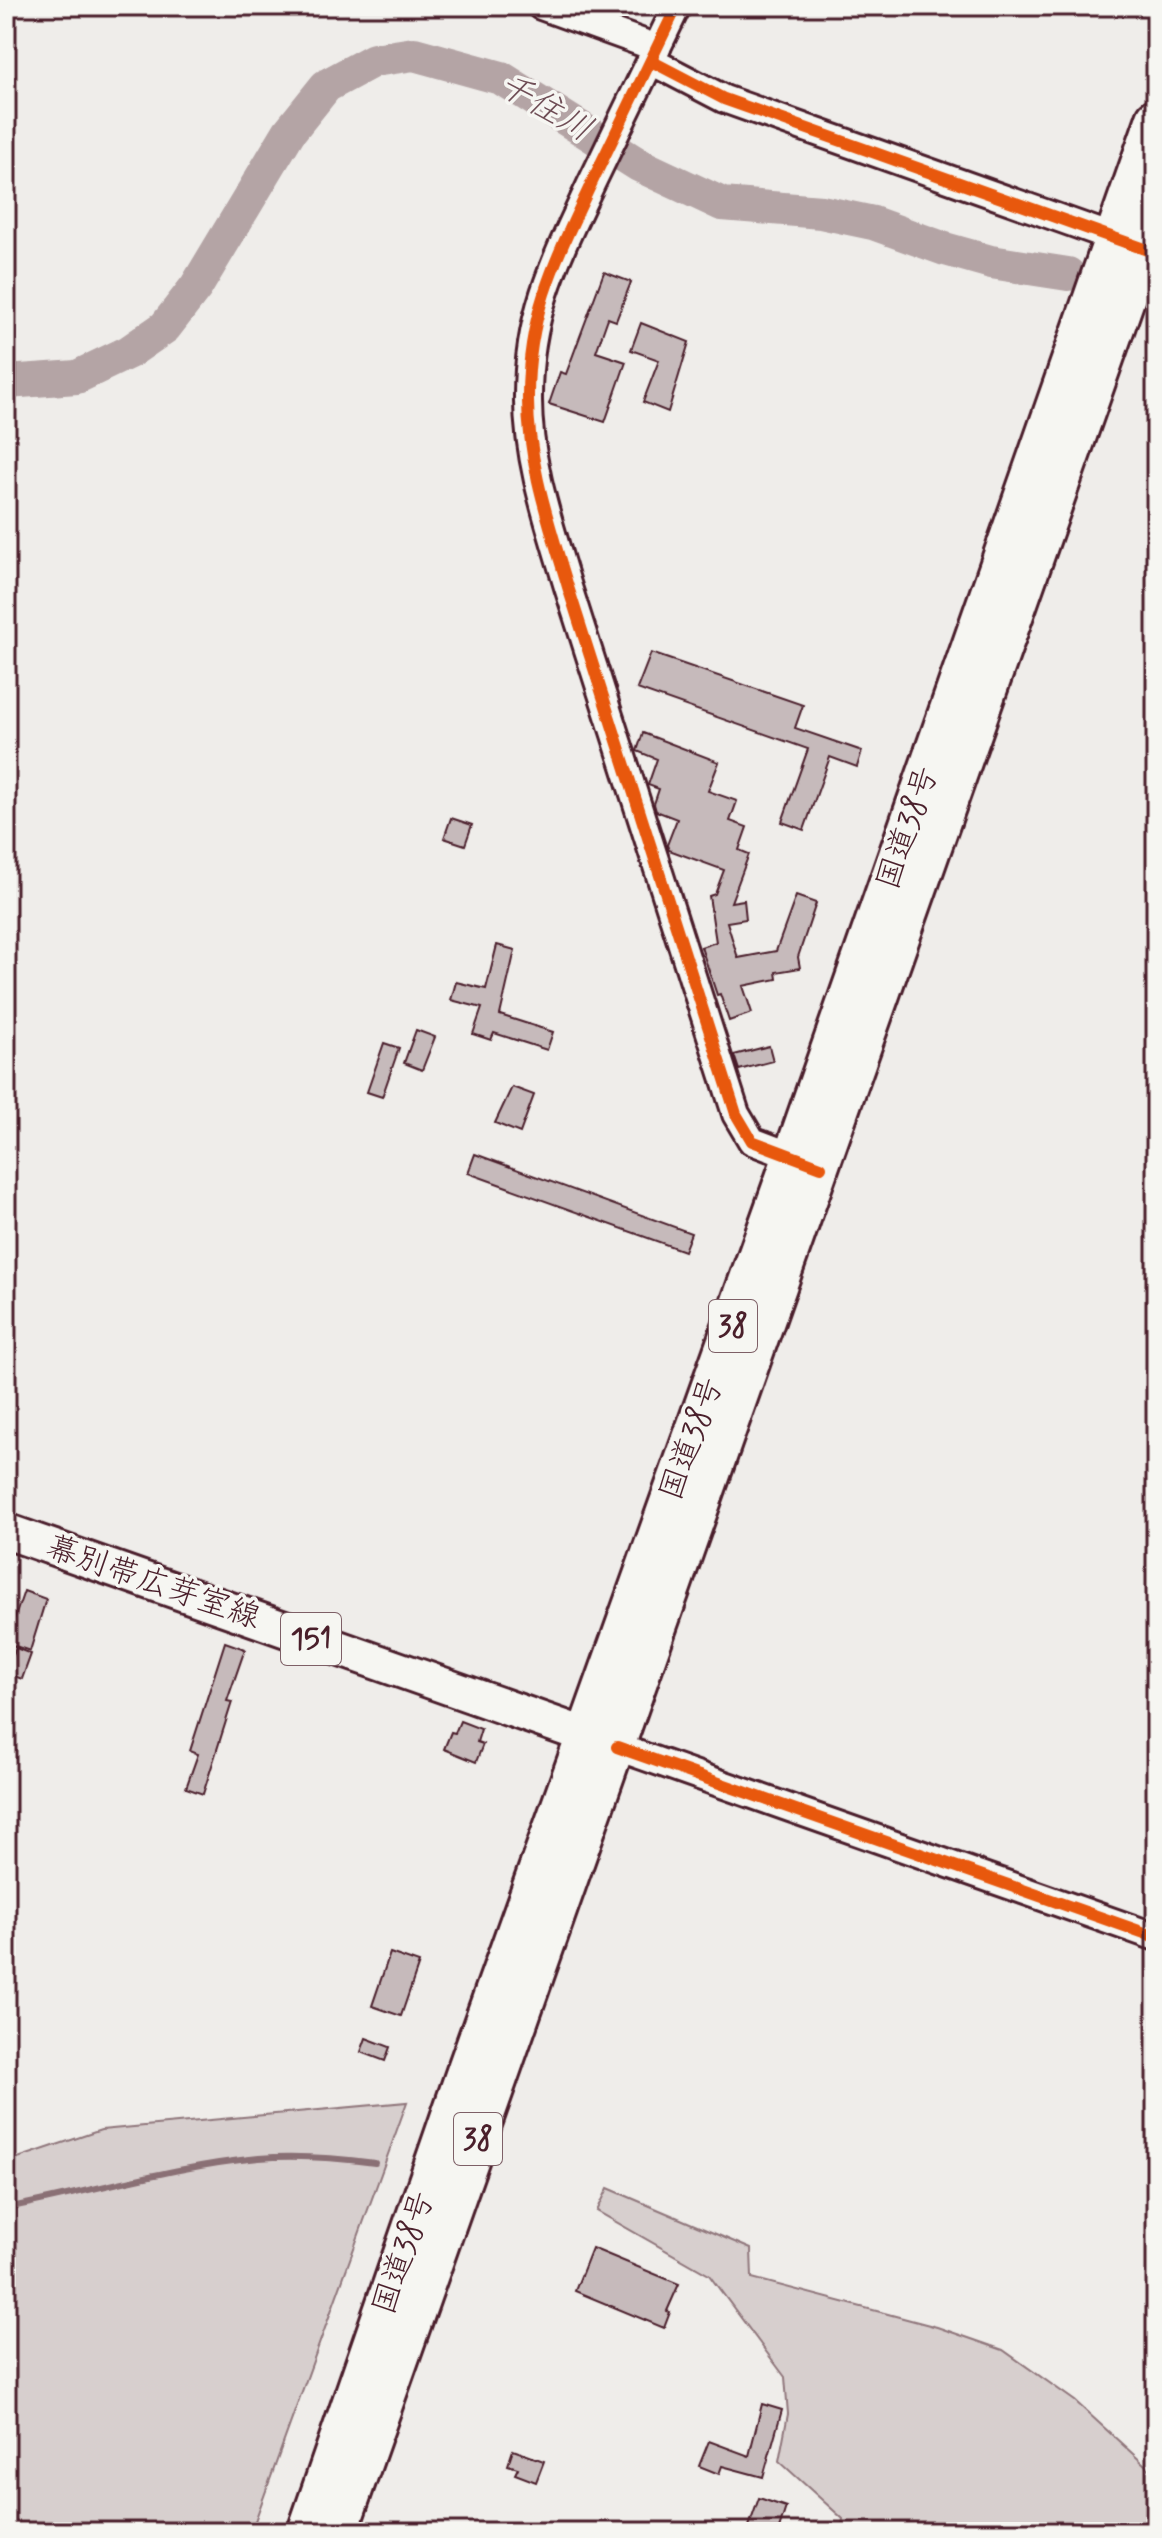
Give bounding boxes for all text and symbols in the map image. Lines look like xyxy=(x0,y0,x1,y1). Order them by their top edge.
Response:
water label: 千住川 xyxy=(490,63,600,153)
street label: 国道38号 xyxy=(867,761,949,895)
road number: 38 xyxy=(709,1300,757,1352)
street label: 国道38号 xyxy=(650,1372,734,1506)
street label: 幕別帯広芽室線 xyxy=(40,1527,266,1639)
road number: 151 xyxy=(281,1613,341,1665)
road number: 38 xyxy=(454,2113,502,2165)
street label: 国道38号 xyxy=(363,2186,445,2320)

